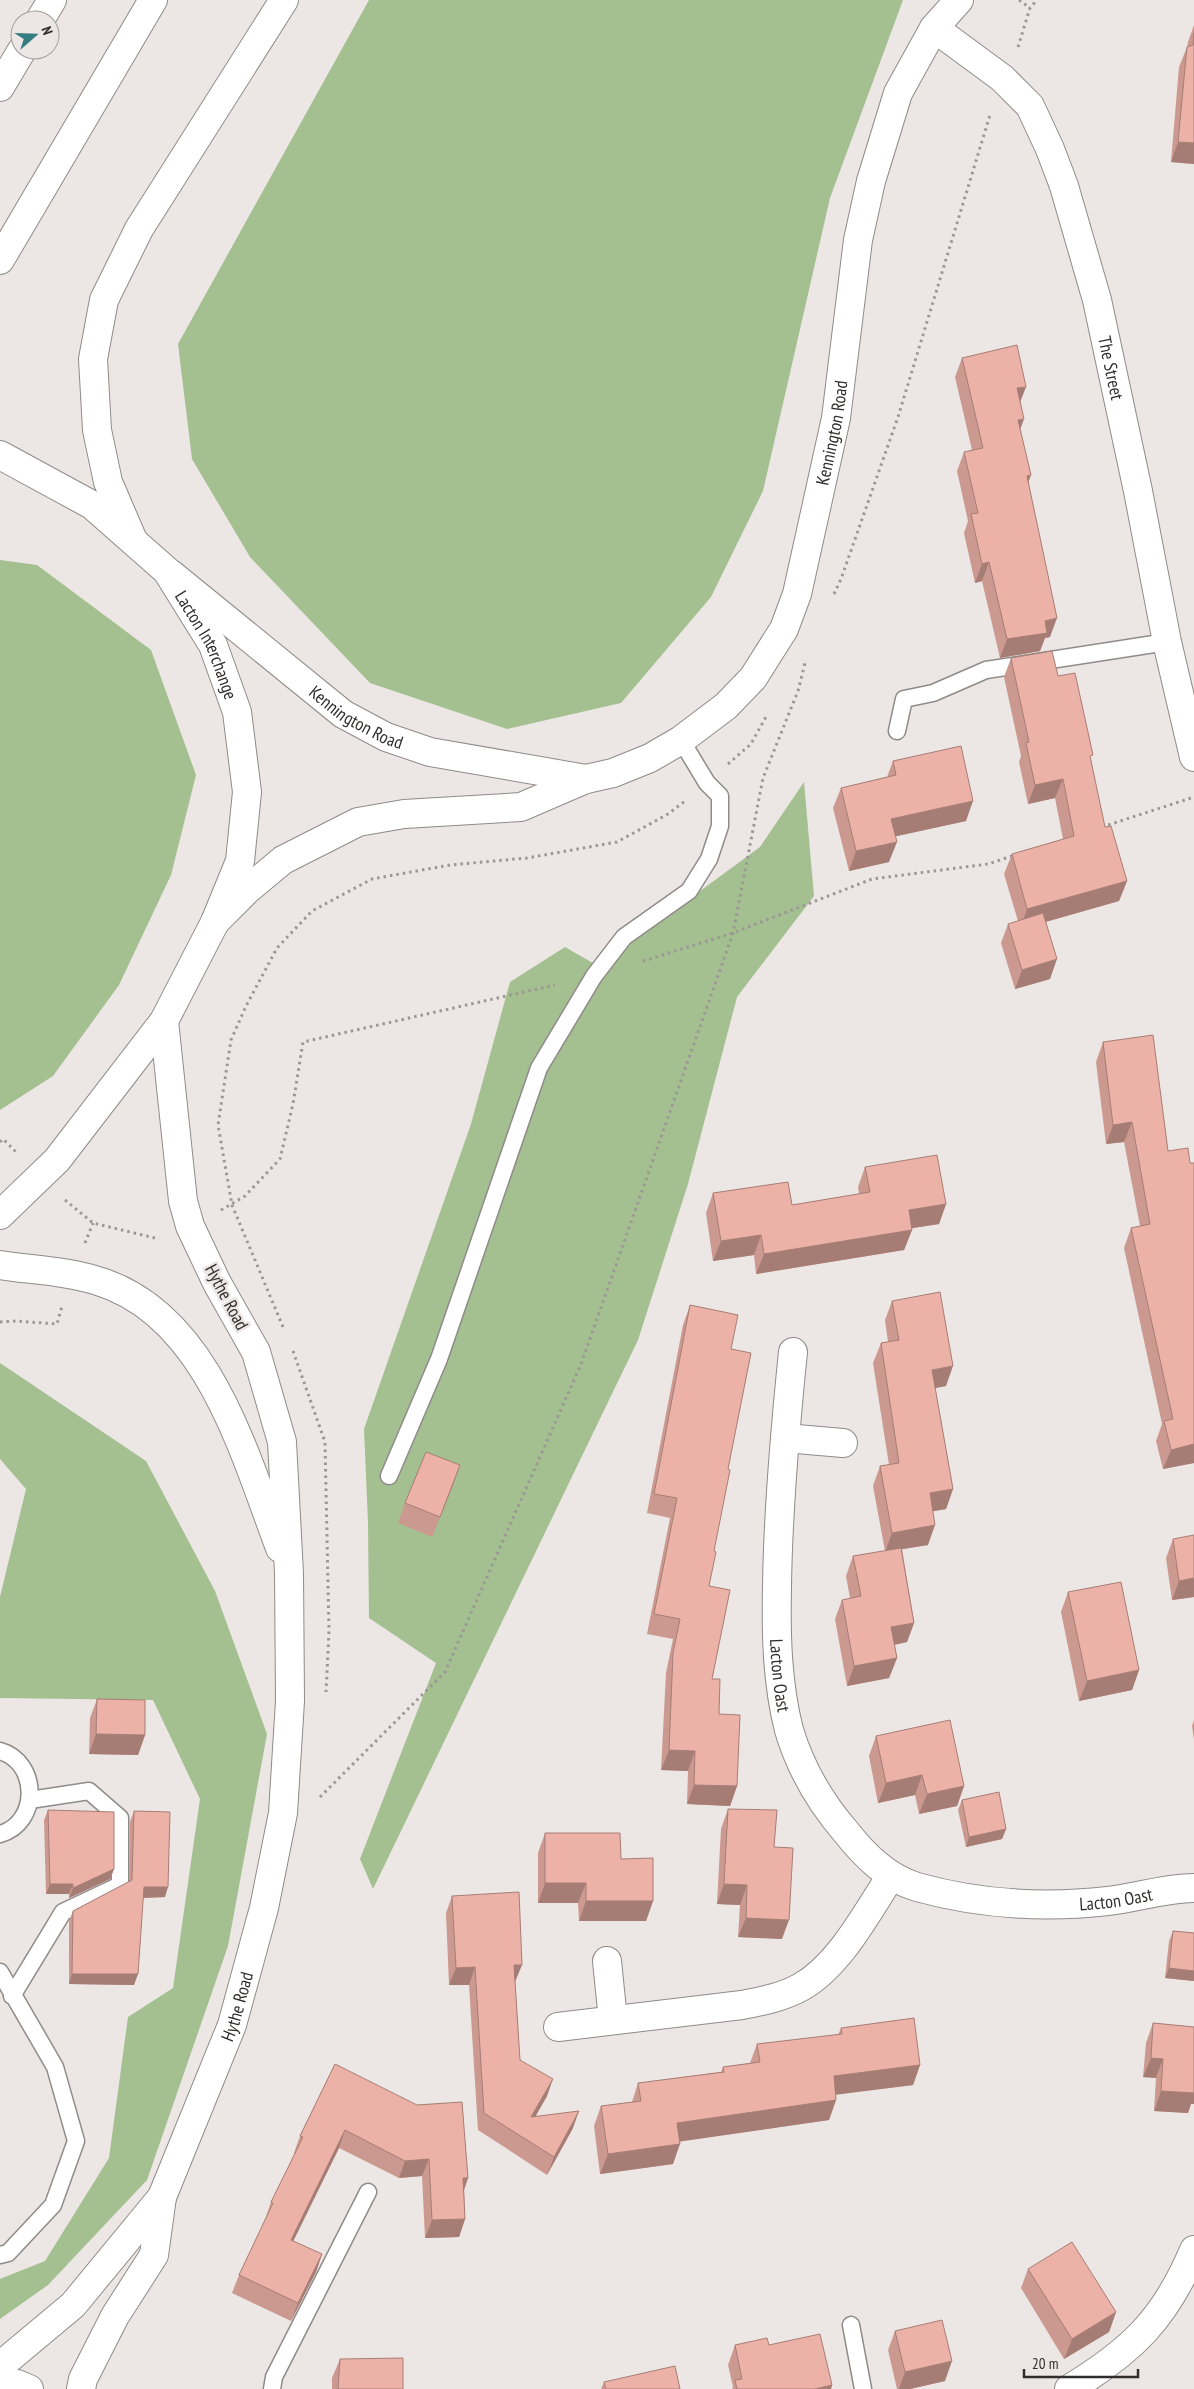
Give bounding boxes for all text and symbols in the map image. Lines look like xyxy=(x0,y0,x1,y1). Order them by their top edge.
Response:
north arrow xyxy=(10,10,60,60)
text: N xyxy=(37,24,57,37)
street label: The Street xyxy=(1094,334,1130,402)
street label: Kennington Road xyxy=(810,379,852,487)
street label: Lacton Interchange xyxy=(170,586,243,702)
street label: Kennington Road xyxy=(305,680,406,754)
street label: Hythe Road xyxy=(200,1260,254,1334)
street label: Lacton Oast xyxy=(766,1638,796,1714)
street label: Lacton Oast xyxy=(1079,1882,1154,1915)
street label: Hythe Road xyxy=(215,1969,258,2045)
scale bar xyxy=(1024,2346,1138,2378)
text: 20 m xyxy=(1032,2354,1058,2373)

